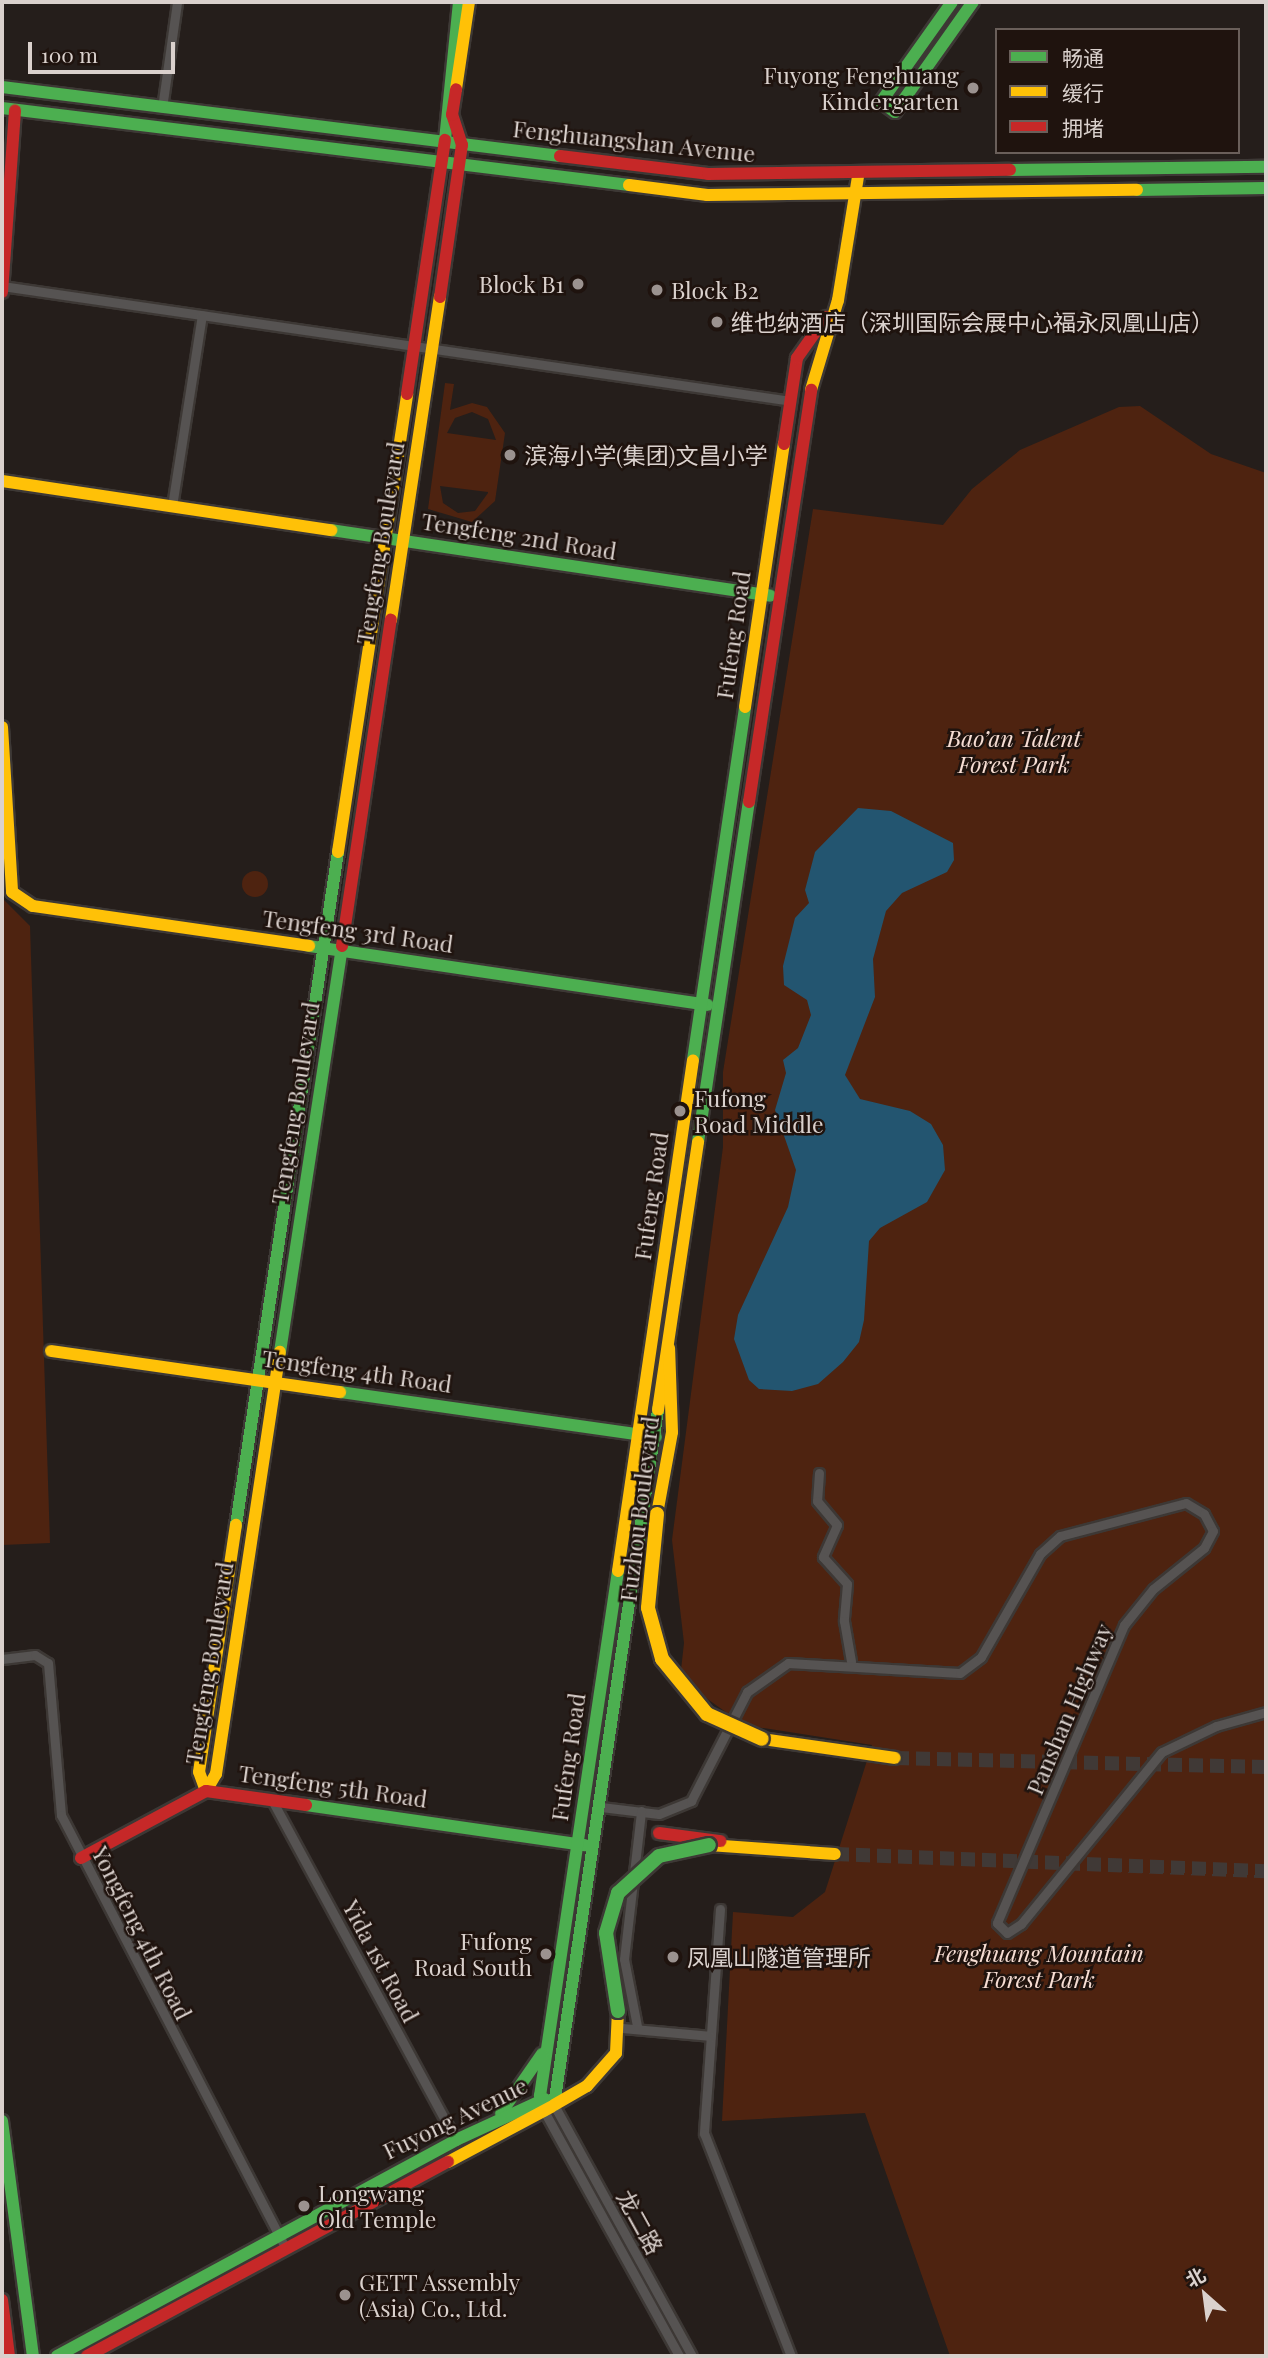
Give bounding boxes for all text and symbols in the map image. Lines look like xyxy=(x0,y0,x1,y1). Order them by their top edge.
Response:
scale bar xyxy=(32,28,178,72)
legend xyxy=(995,28,1240,154)
text: 100 m xyxy=(41,40,98,68)
text: 畅通 xyxy=(1062,43,1104,71)
place label: Fuyong Fenghuang Kindergarten xyxy=(763,61,959,115)
text: 缓行 xyxy=(1062,78,1104,106)
marker: Fuyong Fenghuang Kindergarten xyxy=(965,80,981,96)
text: 拥堵 xyxy=(1062,113,1104,141)
street label: Fenghuangshan Avenue xyxy=(511,115,757,167)
place label: Block B1 xyxy=(479,270,564,298)
marker: Block B1 xyxy=(570,276,586,292)
place label: Block B2 xyxy=(671,276,759,304)
marker: Block B2 xyxy=(649,282,665,298)
place label: 维也纳酒店（深圳国际会展中心福永凤凰山店） xyxy=(731,308,1214,336)
marker: 维也纳酒店（深圳国际会展中心福永凤凰山店） xyxy=(709,314,725,330)
street label: Tengfeng Boulevard xyxy=(350,440,410,646)
place label: 滨海小学(集团)文昌小学 xyxy=(524,441,768,469)
marker: 滨海小学(集团)文昌小学 xyxy=(502,447,518,463)
street label: Tengfeng 2nd Road xyxy=(420,507,618,565)
street label: Fufeng Road xyxy=(710,569,756,701)
park label: Bao’an Talent Forest Park xyxy=(947,724,1081,778)
street label: Tengfeng 3rd Road xyxy=(261,904,455,958)
street label: Tengfeng Boulevard xyxy=(265,1000,325,1206)
place label: Fufong Road Middle xyxy=(694,1084,824,1138)
marker: Fufong Road Middle xyxy=(672,1103,688,1119)
street label: Fufeng Road xyxy=(628,1130,674,1262)
street label: Tengfeng 4th Road xyxy=(260,1344,454,1398)
street label: Fuzhou Boulevard xyxy=(614,1415,664,1603)
street label: Tengfeng Boulevard xyxy=(179,1560,239,1766)
street label: Panshan Highway xyxy=(1020,1619,1118,1799)
street label: Fufeng Road xyxy=(545,1691,591,1823)
street label: Tengfeng 5th Road xyxy=(237,1759,429,1813)
street label: Yongfeng 4th Road xyxy=(86,1841,198,2025)
street label: Yida 1st Road xyxy=(337,1895,425,2027)
place label: Fufong Road South xyxy=(414,1927,532,1981)
park label: Fenghuang Mountain Forest Park xyxy=(934,1939,1144,1993)
place label: 凤凰山隧道管理所 xyxy=(687,1943,871,1971)
marker: Fufong Road South xyxy=(538,1946,554,1962)
marker: 凤凰山隧道管理所 xyxy=(665,1949,681,1965)
street label: Fuyong Avenue xyxy=(378,2071,532,2165)
place label: Longwang Old Temple xyxy=(318,2179,437,2233)
street label: 龙二路 xyxy=(611,2185,669,2259)
marker: Longwang Old Temple xyxy=(296,2198,312,2214)
north arrow xyxy=(1170,2260,1240,2330)
text: 北 xyxy=(1181,2261,1210,2292)
place label: GETT Assembly (Asia) Co., Ltd. xyxy=(359,2268,521,2322)
marker: GETT Assembly (Asia) Co., Ltd. xyxy=(337,2287,353,2303)

